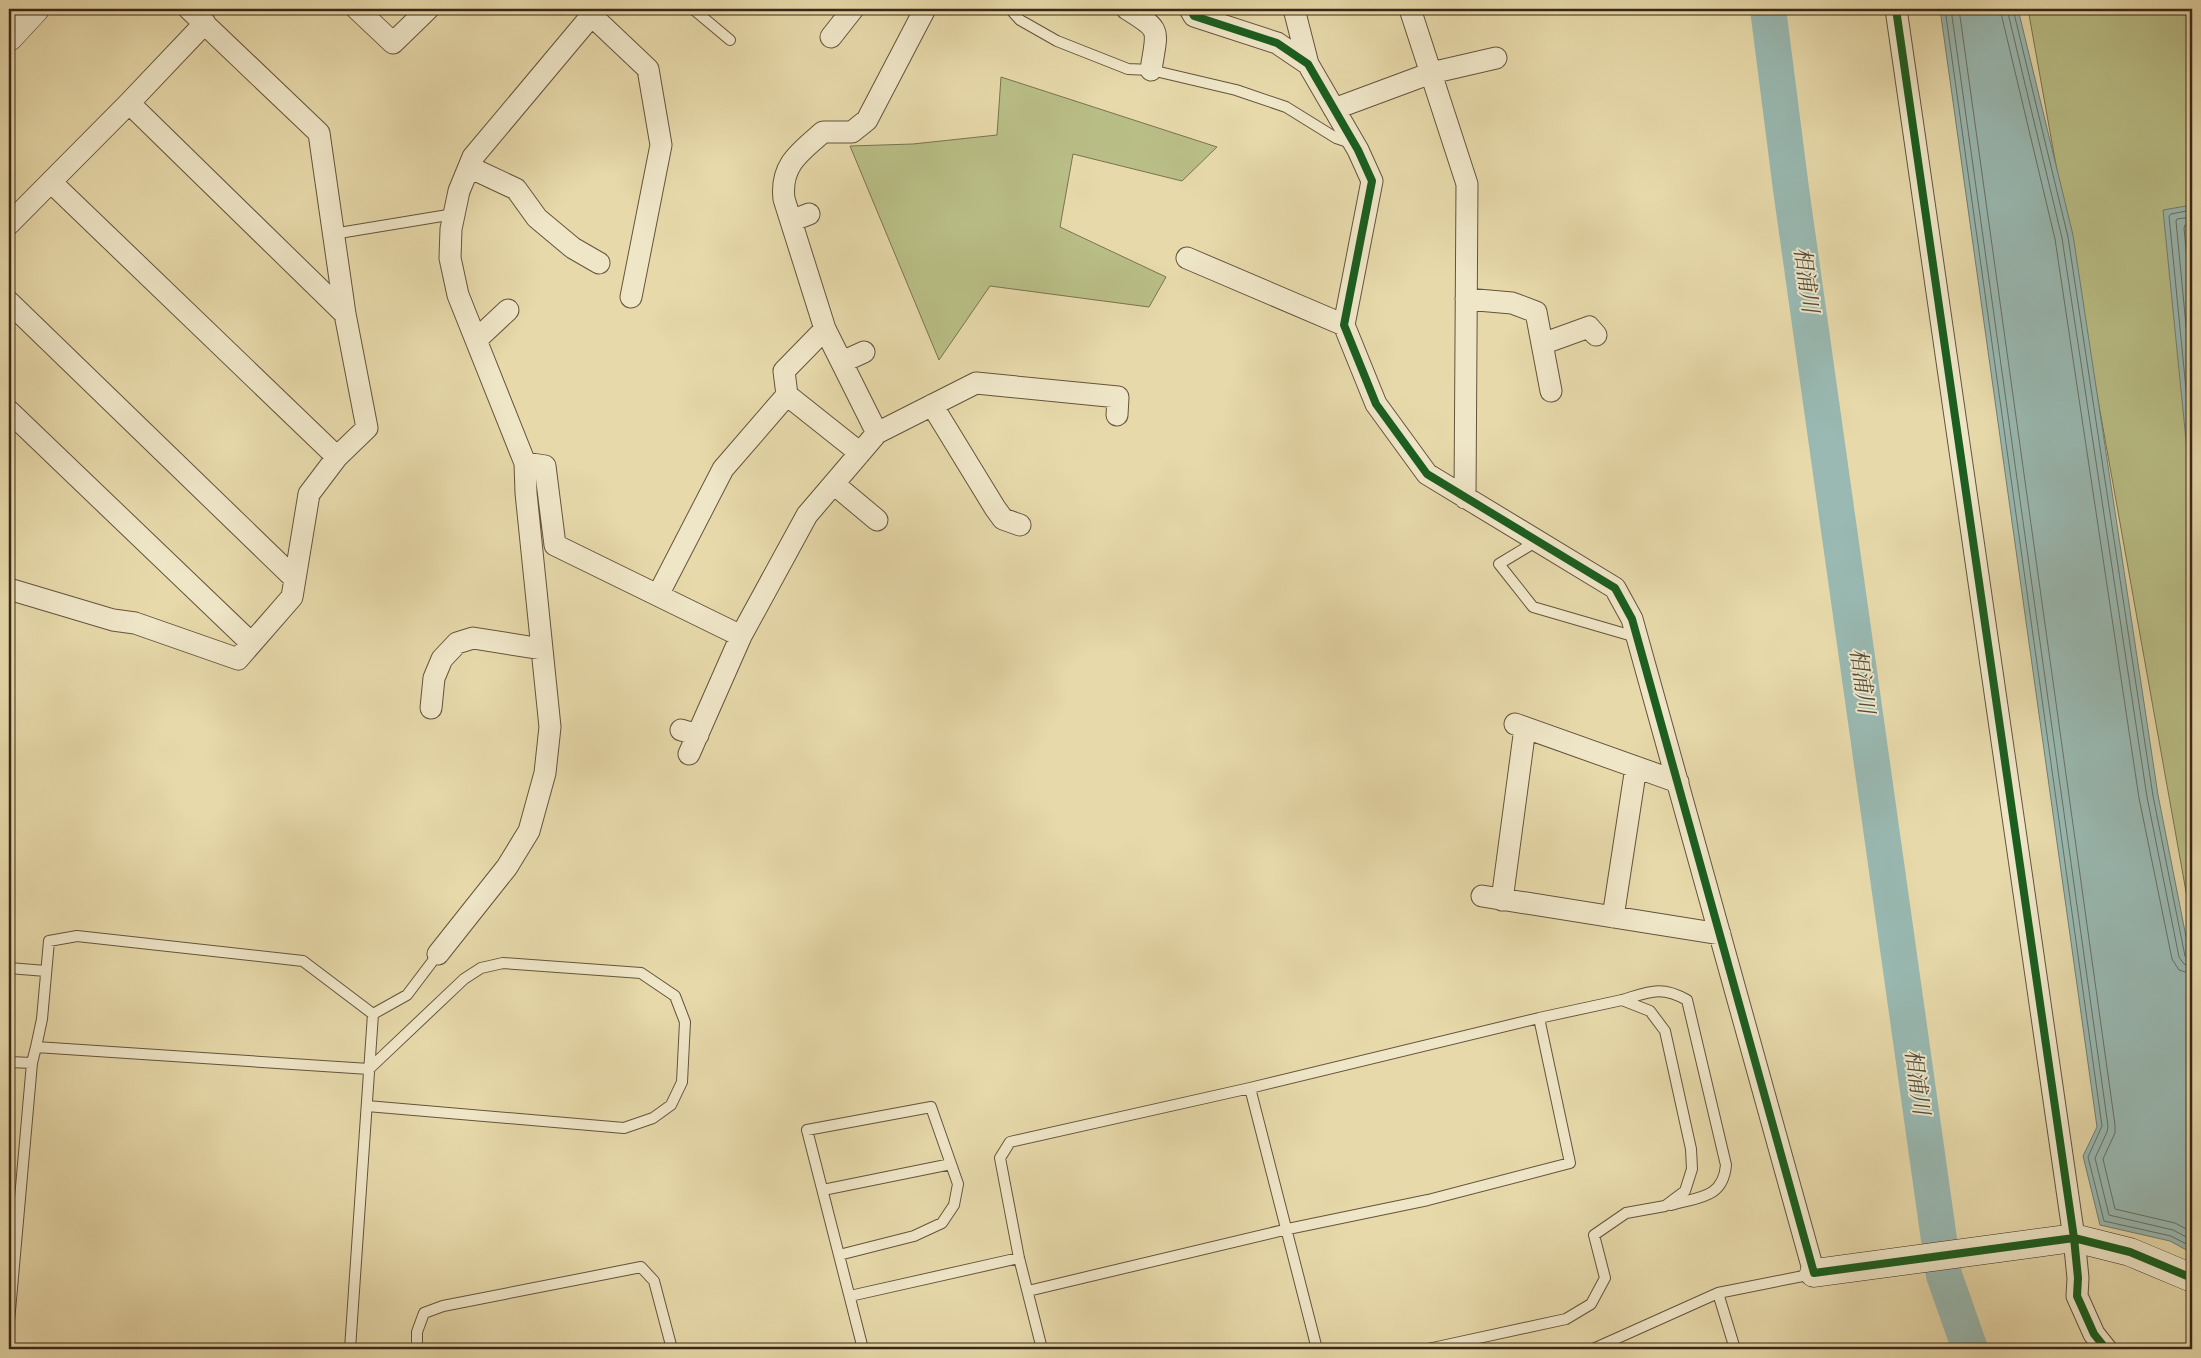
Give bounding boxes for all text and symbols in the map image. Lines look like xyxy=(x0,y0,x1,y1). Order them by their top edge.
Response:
water label: 相浦川 xyxy=(1788,245,1825,317)
water label: 相浦川 xyxy=(1844,646,1881,718)
water label: 相浦川 xyxy=(1899,1047,1936,1119)

